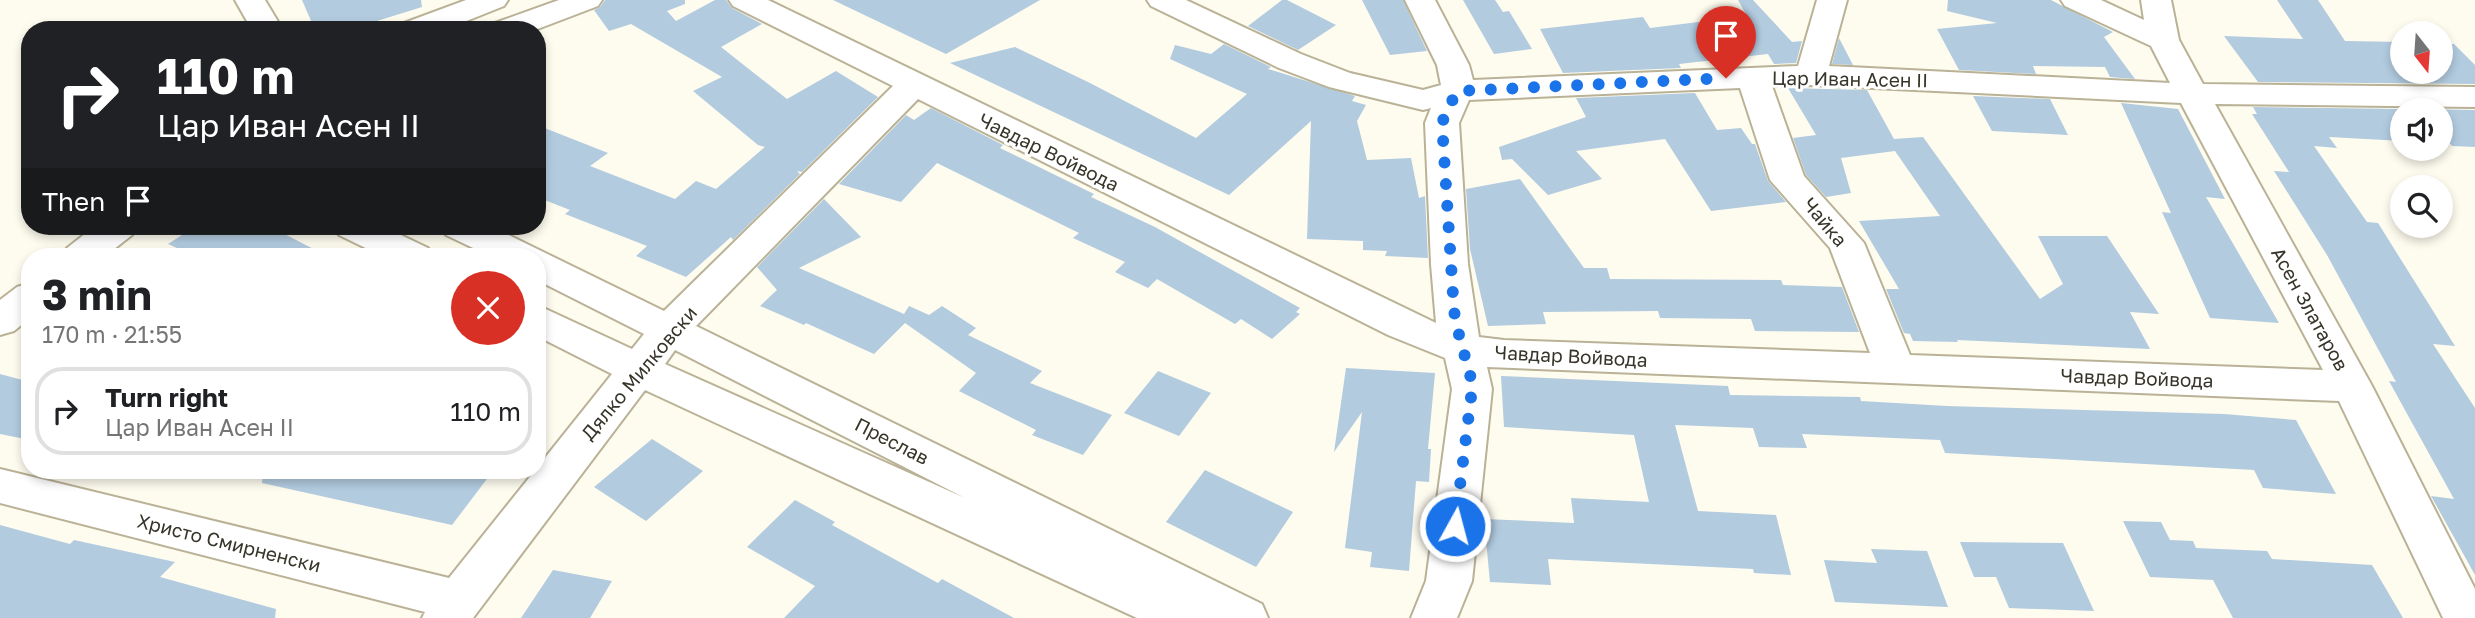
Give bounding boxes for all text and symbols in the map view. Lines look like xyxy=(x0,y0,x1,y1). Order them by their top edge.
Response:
pin xyxy=(1696,6,1756,78)
icon: arrive xyxy=(1707,17,1745,55)
north arrow xyxy=(2390,21,2454,84)
map controls xyxy=(2390,21,2453,238)
text: 110 m xyxy=(157,46,294,105)
icon: right xyxy=(42,49,133,140)
street label: Цар Иван Асен II xyxy=(1772,66,1928,91)
button: sound xyxy=(2390,98,2453,161)
text: Цар Иван Асен II xyxy=(157,106,420,144)
street label: Чавдар Войвода xyxy=(975,108,1123,195)
button: search xyxy=(2390,175,2453,238)
icon: arrive xyxy=(119,182,157,220)
text: Then xyxy=(42,186,105,217)
street label: Чайка xyxy=(1798,193,1852,251)
street label: Асен Златаров xyxy=(2267,243,2354,374)
text: 3 min xyxy=(42,269,152,319)
button: close xyxy=(451,271,525,345)
street label: Дялко Милковски xyxy=(576,301,701,444)
text: 170 m · 21:55 xyxy=(42,320,182,348)
street label: Чавдар Войвода xyxy=(1494,340,1648,371)
street label: Чавдар Войвода xyxy=(2060,363,2214,392)
text: Turn right xyxy=(105,382,228,413)
icon: right xyxy=(46,392,84,430)
text: 110 m xyxy=(450,396,521,427)
street label: Преслав xyxy=(851,412,933,469)
text: Цар Иван Асен II xyxy=(105,413,294,441)
position arrow xyxy=(1418,489,1492,563)
street label: Христо Смирненски xyxy=(135,509,323,576)

